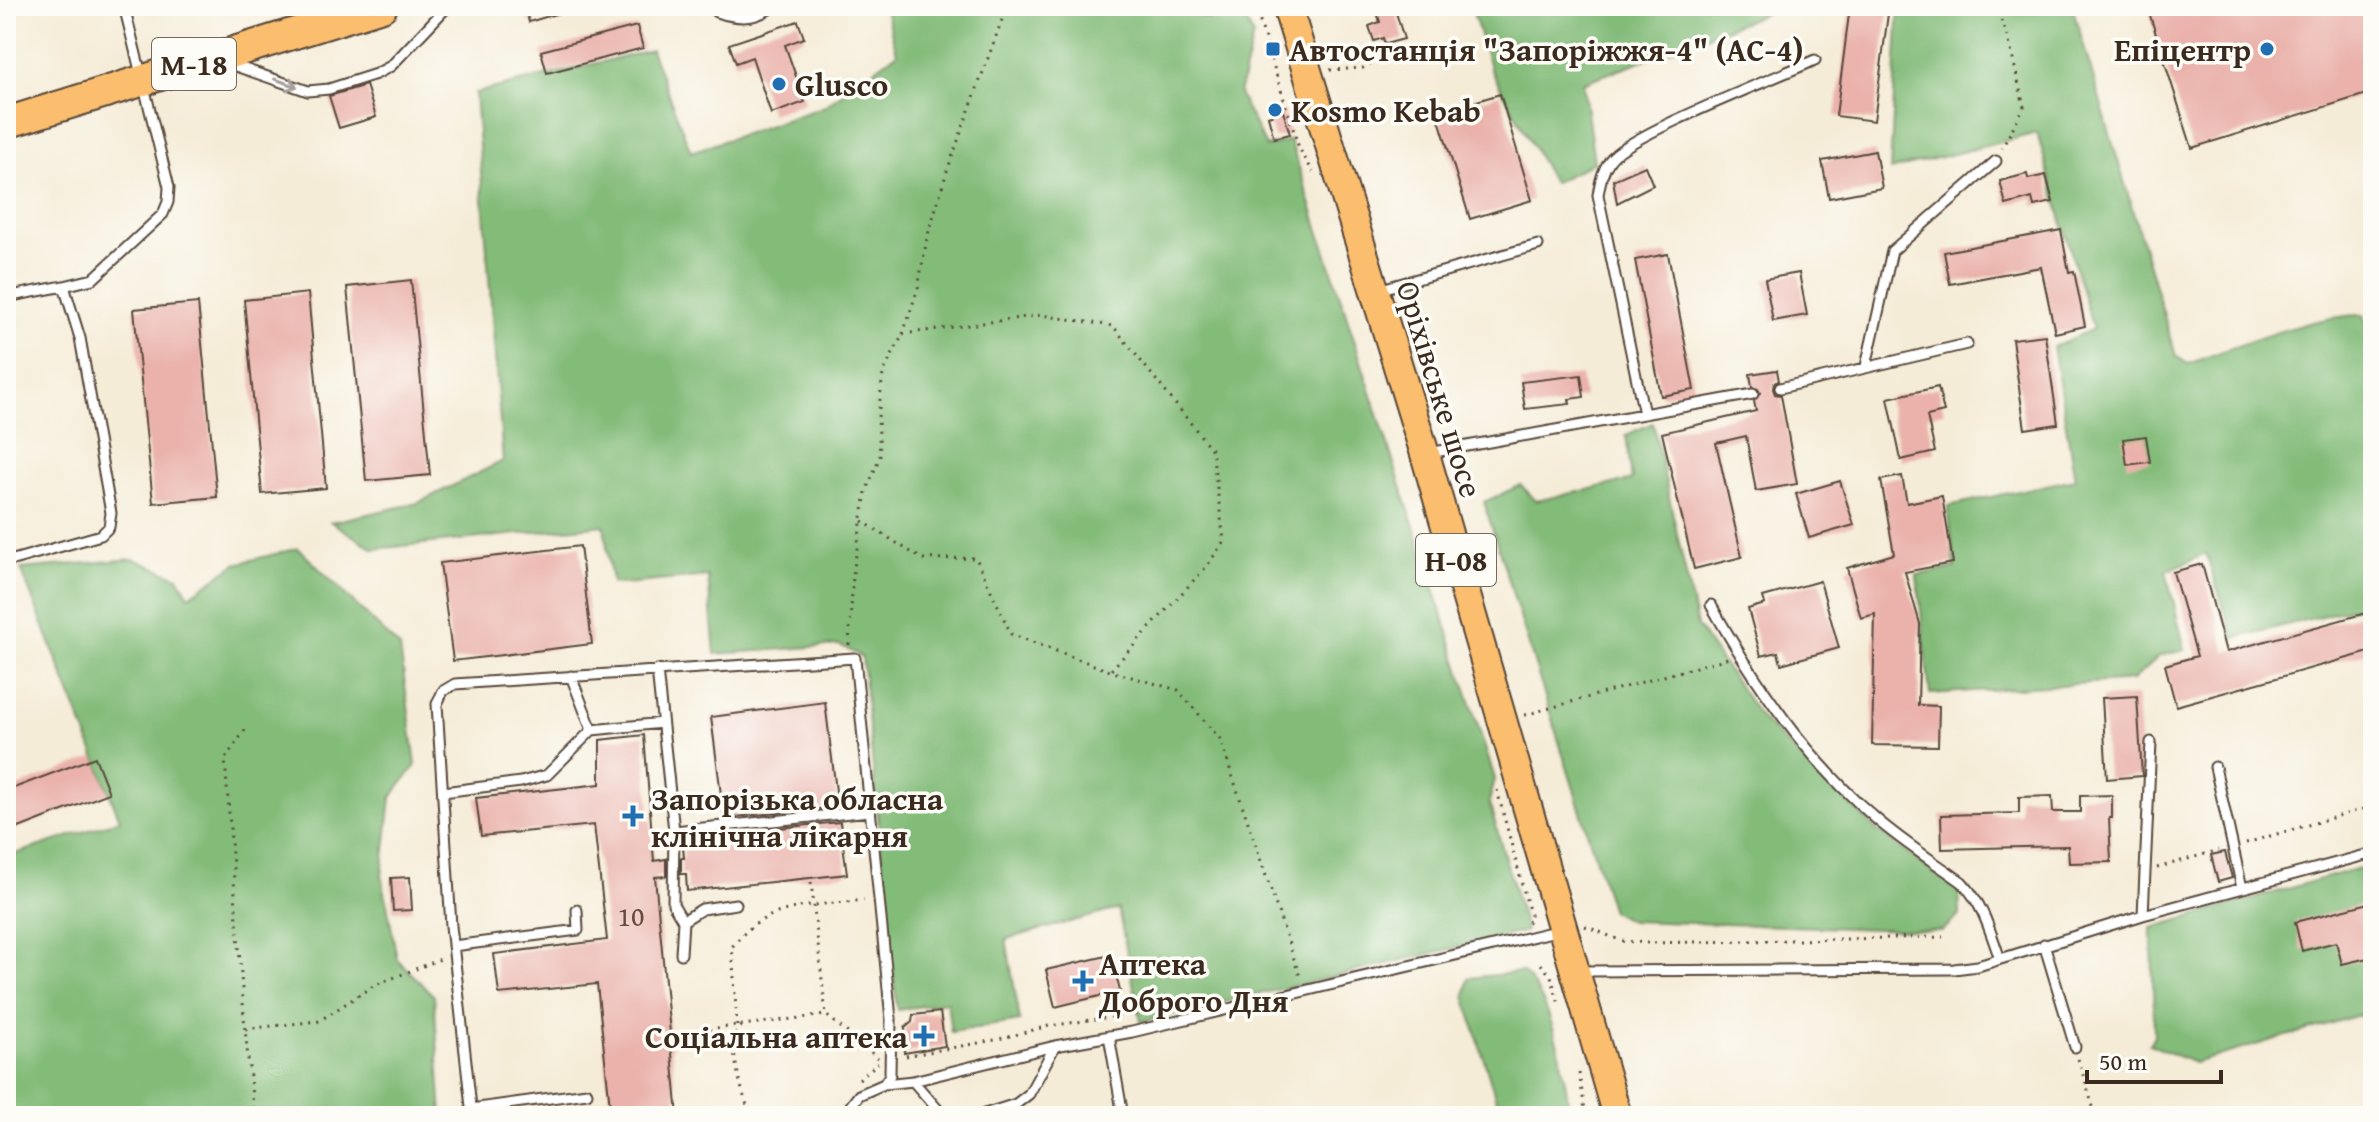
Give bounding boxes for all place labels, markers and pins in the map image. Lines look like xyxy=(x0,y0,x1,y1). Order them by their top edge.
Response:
place label: Автостанція "Запоріжжя-4" (АС-4) xyxy=(1289,26,1803,73)
place label: Епіцентр xyxy=(2114,26,2251,73)
marker: Автостанція "Запоріжжя-4" (АС-4) xyxy=(1264,40,1282,58)
marker: Епіцентр xyxy=(2258,40,2276,58)
place label: Glusco xyxy=(795,61,888,108)
marker: Glusco xyxy=(770,75,788,93)
place label: Kosmo Kebab xyxy=(1291,87,1481,134)
marker: Kosmo Kebab xyxy=(1266,101,1284,119)
place label: Запорізька обласна клінічна лікарня xyxy=(651,775,944,859)
marker: Запорізька обласна клінічна лікарня xyxy=(622,805,644,827)
place label: Аптека Доброго Дня xyxy=(1098,940,1289,1024)
marker: Аптека Доброго Дня xyxy=(1074,972,1092,990)
place label: Соціальна аптека xyxy=(645,1013,909,1060)
marker: Соціальна аптека xyxy=(915,1027,933,1045)

